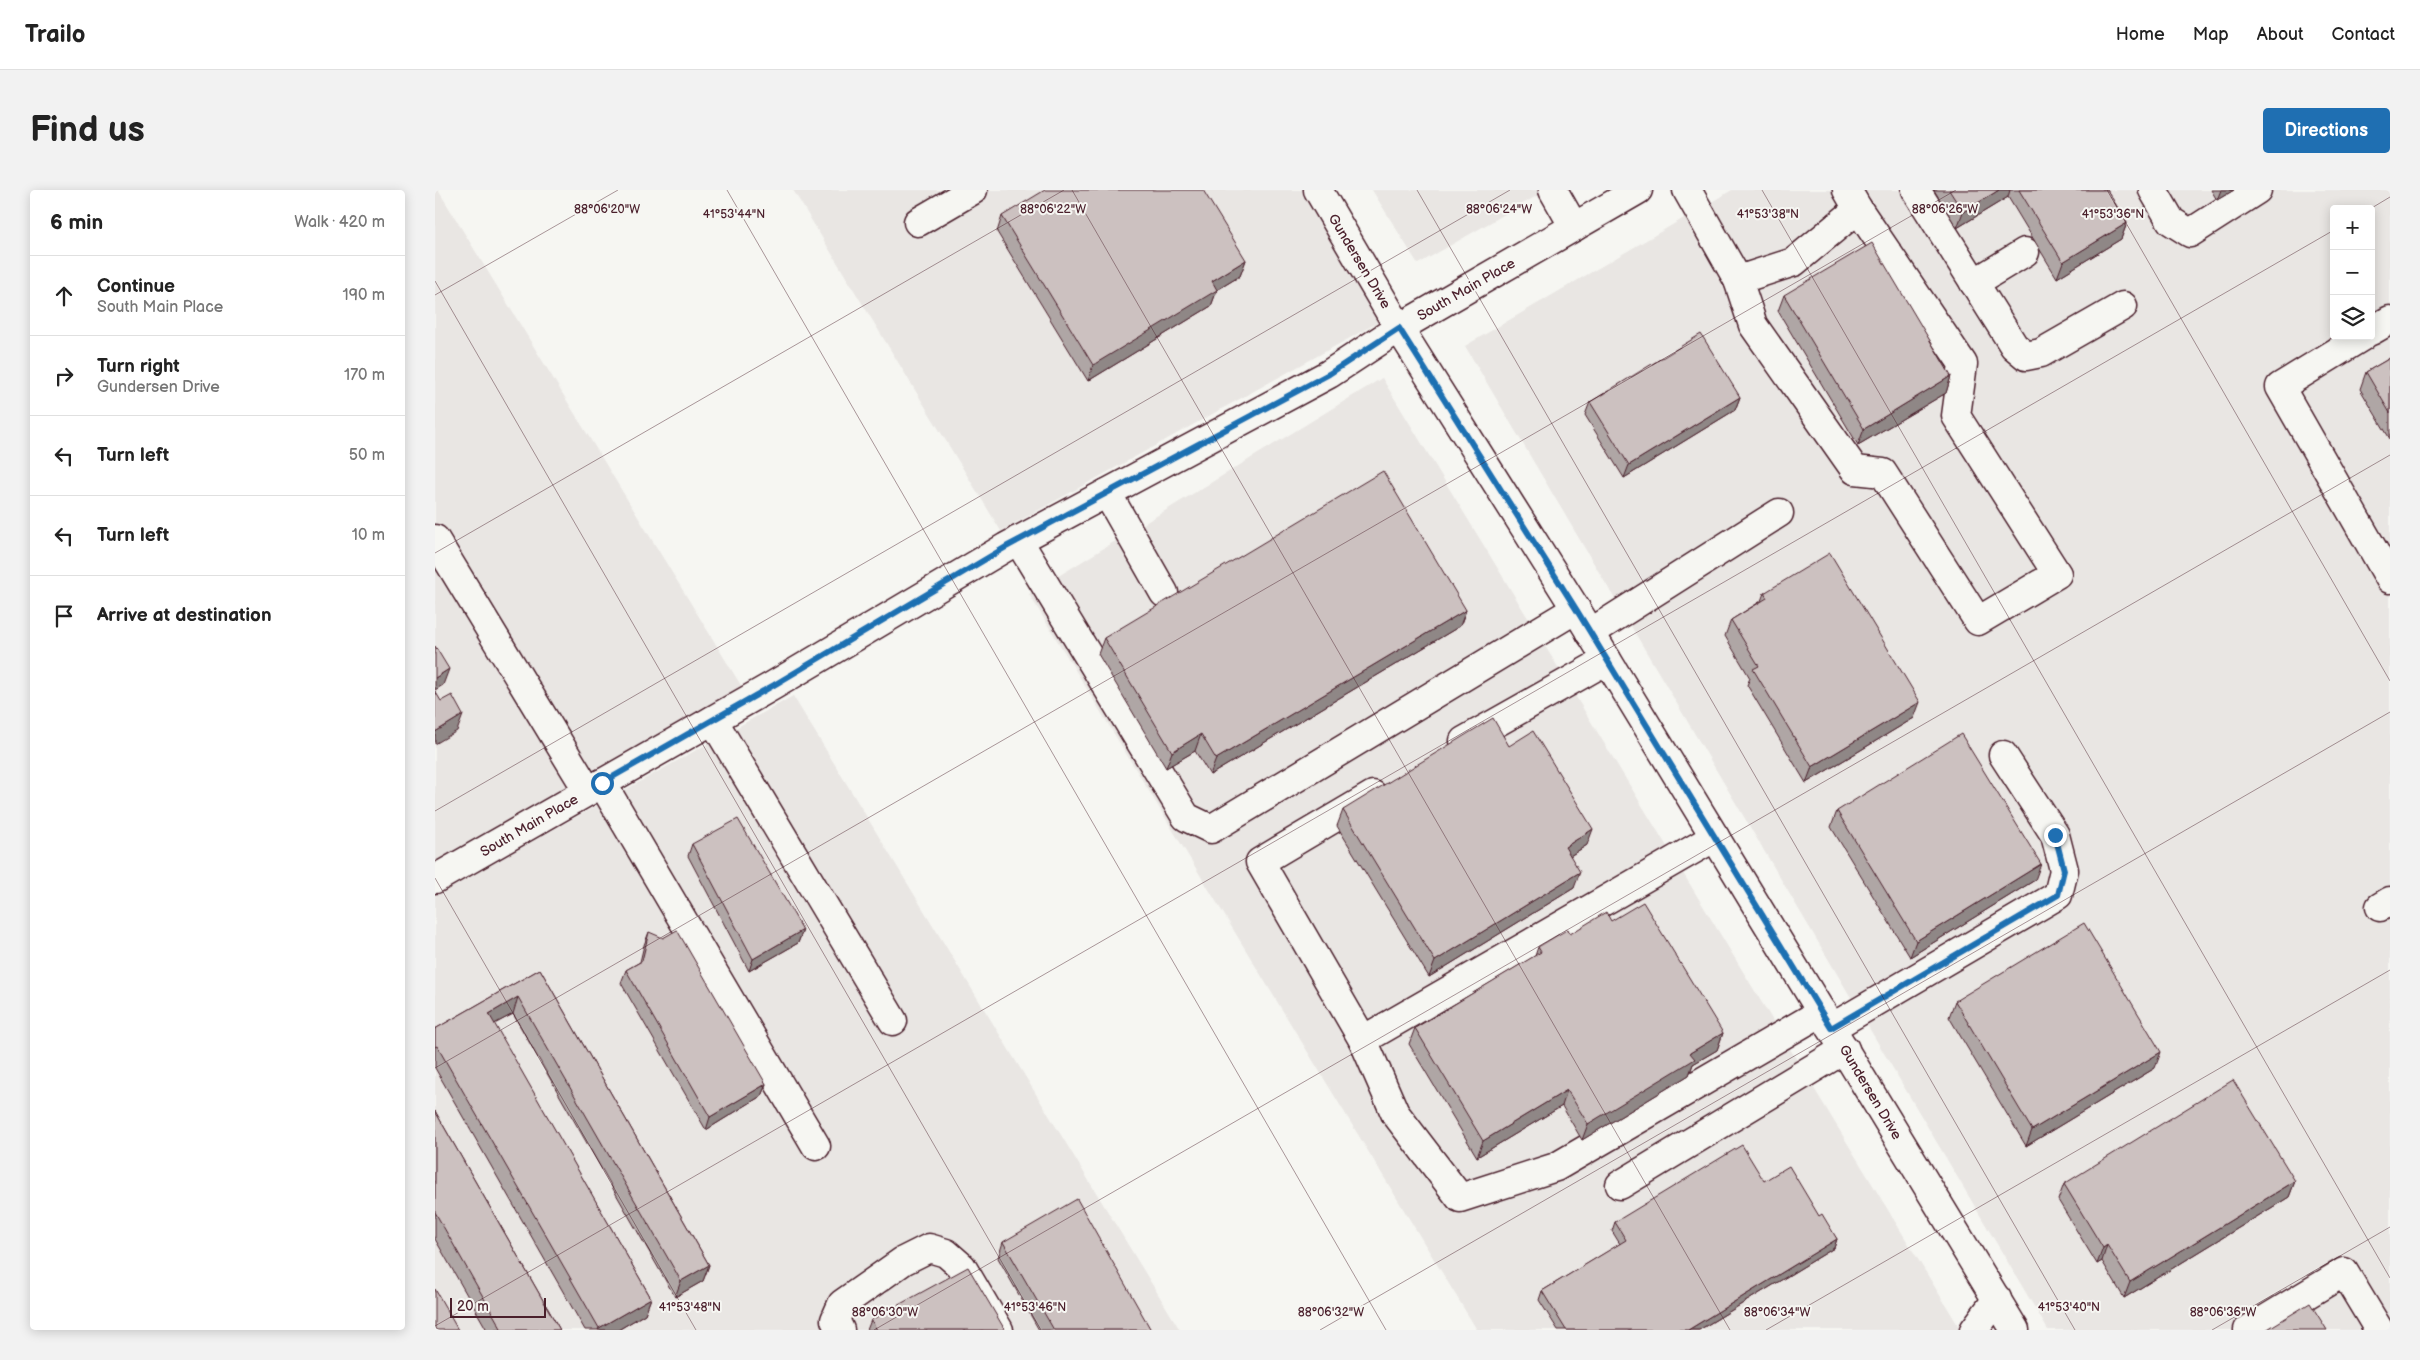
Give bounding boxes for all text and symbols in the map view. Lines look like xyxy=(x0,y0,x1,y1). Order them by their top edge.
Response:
text: Trailo xyxy=(25,20,85,49)
text: Home xyxy=(2116,24,2165,45)
text: Map xyxy=(2193,24,2229,45)
text: About xyxy=(2257,24,2304,45)
text: Contact xyxy=(2332,24,2395,45)
button: Directions xyxy=(2263,108,2390,153)
text: Find us xyxy=(30,109,145,152)
text: 88°06'20"W xyxy=(574,202,640,217)
text: 88°06'22"W xyxy=(1020,202,1086,217)
text: 88°06'24"W xyxy=(1466,202,1532,217)
text: 88°06'26"W xyxy=(1912,202,1978,217)
map controls xyxy=(2330,205,2375,340)
button: + xyxy=(2330,205,2375,250)
text: 41°53'44"N xyxy=(703,207,765,222)
text: 41°53'38"N xyxy=(1737,207,1799,222)
text: 41°53'36"N xyxy=(2082,207,2144,222)
text: 6 min xyxy=(50,210,103,235)
street label: Gundersen Drive xyxy=(1325,211,1395,312)
text: Walk · 420 m xyxy=(294,213,385,232)
button: − xyxy=(2330,250,2375,295)
street label: South Main Place xyxy=(1414,254,1518,324)
text: Continue xyxy=(97,275,175,298)
icon: ahead xyxy=(50,282,78,310)
text: 190 m xyxy=(343,286,385,305)
button: layers xyxy=(2330,295,2375,340)
text: South Main Place xyxy=(97,298,223,317)
text: Turn right xyxy=(97,355,180,378)
icon: right xyxy=(50,362,78,390)
text: 170 m xyxy=(344,366,385,385)
text: Gundersen Drive xyxy=(97,378,220,397)
icon: left xyxy=(50,442,78,470)
text: Turn left xyxy=(97,444,169,467)
text: 50 m xyxy=(349,446,385,465)
icon: left xyxy=(50,522,78,550)
text: Turn left xyxy=(97,524,169,547)
text: 10 m xyxy=(352,526,385,545)
icon: arrive xyxy=(50,602,78,630)
text: Arrive at destination xyxy=(97,604,272,627)
route start xyxy=(591,772,614,795)
street label: South Main Place xyxy=(477,790,581,860)
route end xyxy=(2044,824,2067,847)
street label: Gundersen Drive xyxy=(1836,1042,1906,1143)
scale bar xyxy=(450,1295,546,1318)
text: 20 m xyxy=(457,1298,489,1315)
text: 41°53'48"N xyxy=(659,1300,721,1315)
text: 41°53'46"N xyxy=(1004,1300,1066,1315)
text: 41°53'40"N xyxy=(2038,1300,2100,1315)
text: 88°06'30"W xyxy=(852,1305,918,1320)
text: 88°06'32"W xyxy=(1298,1305,1364,1320)
text: 88°06'34"W xyxy=(1744,1305,1810,1320)
text: 88°06'36"W xyxy=(2190,1305,2256,1320)

